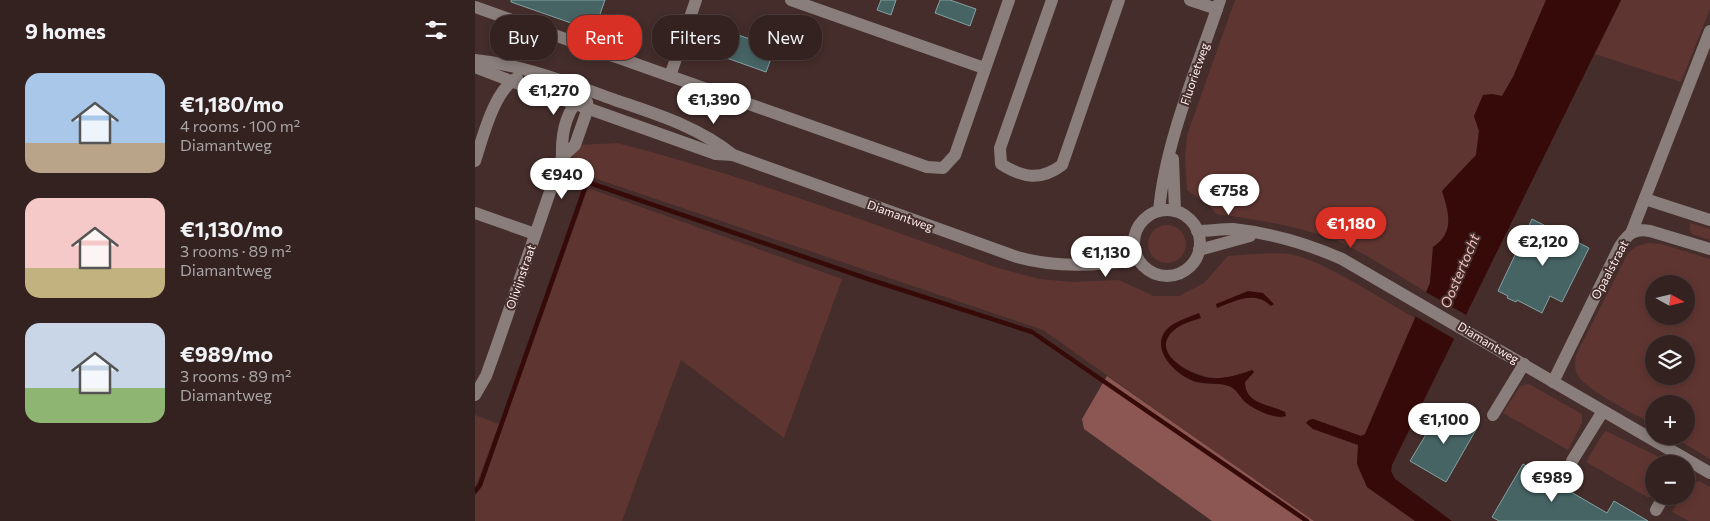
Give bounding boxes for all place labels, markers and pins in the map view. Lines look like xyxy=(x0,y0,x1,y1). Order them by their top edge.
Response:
pin: €1,270 xyxy=(513,74,595,116)
pin: €1,390 xyxy=(673,82,755,125)
pin: €940 xyxy=(532,158,592,200)
pin: €758 xyxy=(1199,174,1259,216)
pin: €1,180 xyxy=(1310,206,1392,249)
pin: €2,120 xyxy=(1502,224,1584,267)
pin: €1,130 xyxy=(1065,236,1147,278)
pin: €1,100 xyxy=(1403,402,1485,445)
pin: €989 xyxy=(1522,460,1582,503)

